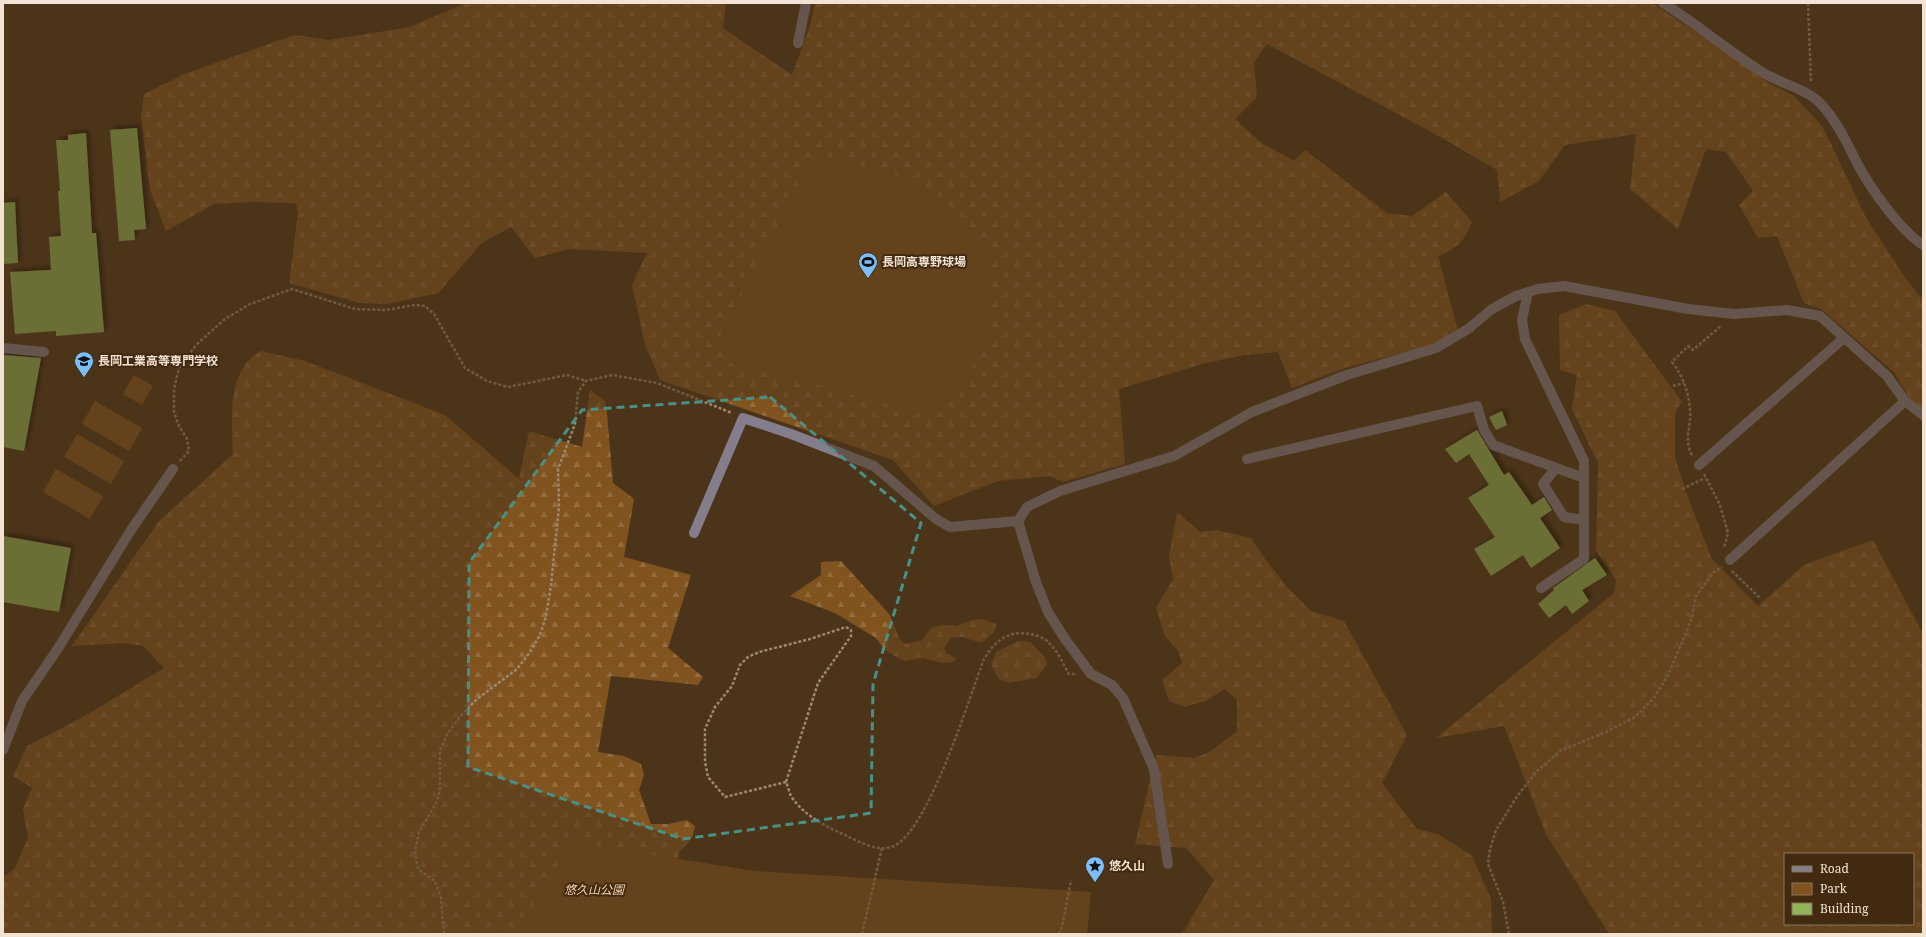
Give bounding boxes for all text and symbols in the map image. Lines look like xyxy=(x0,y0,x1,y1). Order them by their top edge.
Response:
sports icon: 長岡高専野球場 xyxy=(857,251,879,279)
place label: 長岡高専野球場 xyxy=(882,253,966,270)
school or university icon: 長岡工業高等専門学校 xyxy=(73,350,95,378)
place label: 長岡工業高等専門学校 xyxy=(98,352,218,369)
legend xyxy=(1784,853,1914,925)
place icon: 悠久山 xyxy=(1084,855,1106,883)
place label: 悠久山 xyxy=(1109,857,1145,874)
text: Road xyxy=(1820,860,1850,877)
text: Park xyxy=(1820,880,1848,897)
park label: 悠久山公園 xyxy=(564,881,626,898)
text: Building xyxy=(1820,900,1869,917)

